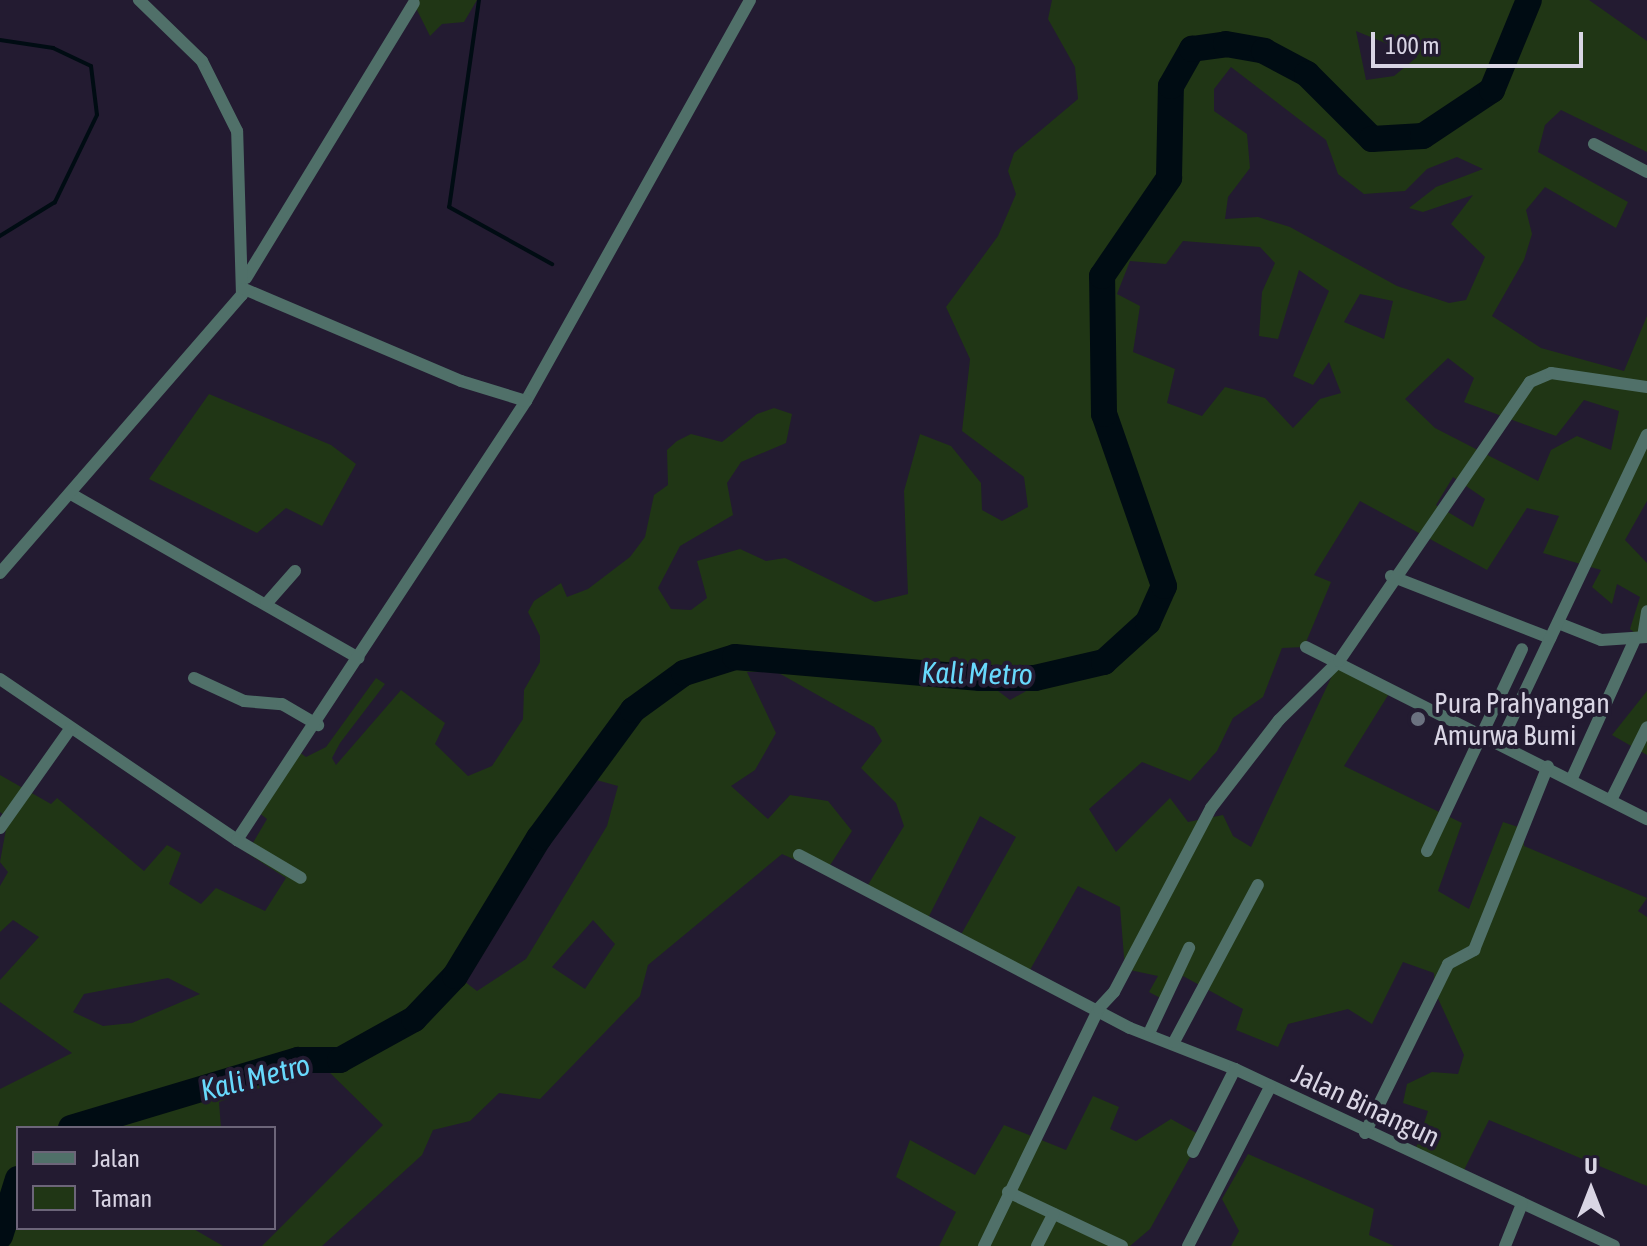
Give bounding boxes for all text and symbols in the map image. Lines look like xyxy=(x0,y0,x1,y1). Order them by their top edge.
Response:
scale bar xyxy=(1375,16,1587,66)
text: 100 m xyxy=(1385,32,1439,59)
water label: Kali Metro xyxy=(921,654,1033,692)
place label: Pura Prahyangan Amurwa Bumi xyxy=(1434,686,1610,752)
marker: Pura Prahyangan Amurwa Bumi xyxy=(1409,710,1427,728)
water label: Kali Metro xyxy=(197,1046,313,1108)
street label: Jalan Binangun xyxy=(1287,1056,1445,1154)
legend xyxy=(16,1126,276,1230)
text: Jalan xyxy=(92,1145,140,1172)
north arrow xyxy=(1551,1150,1631,1230)
text: U xyxy=(1585,1153,1597,1179)
text: Taman xyxy=(92,1185,152,1212)

